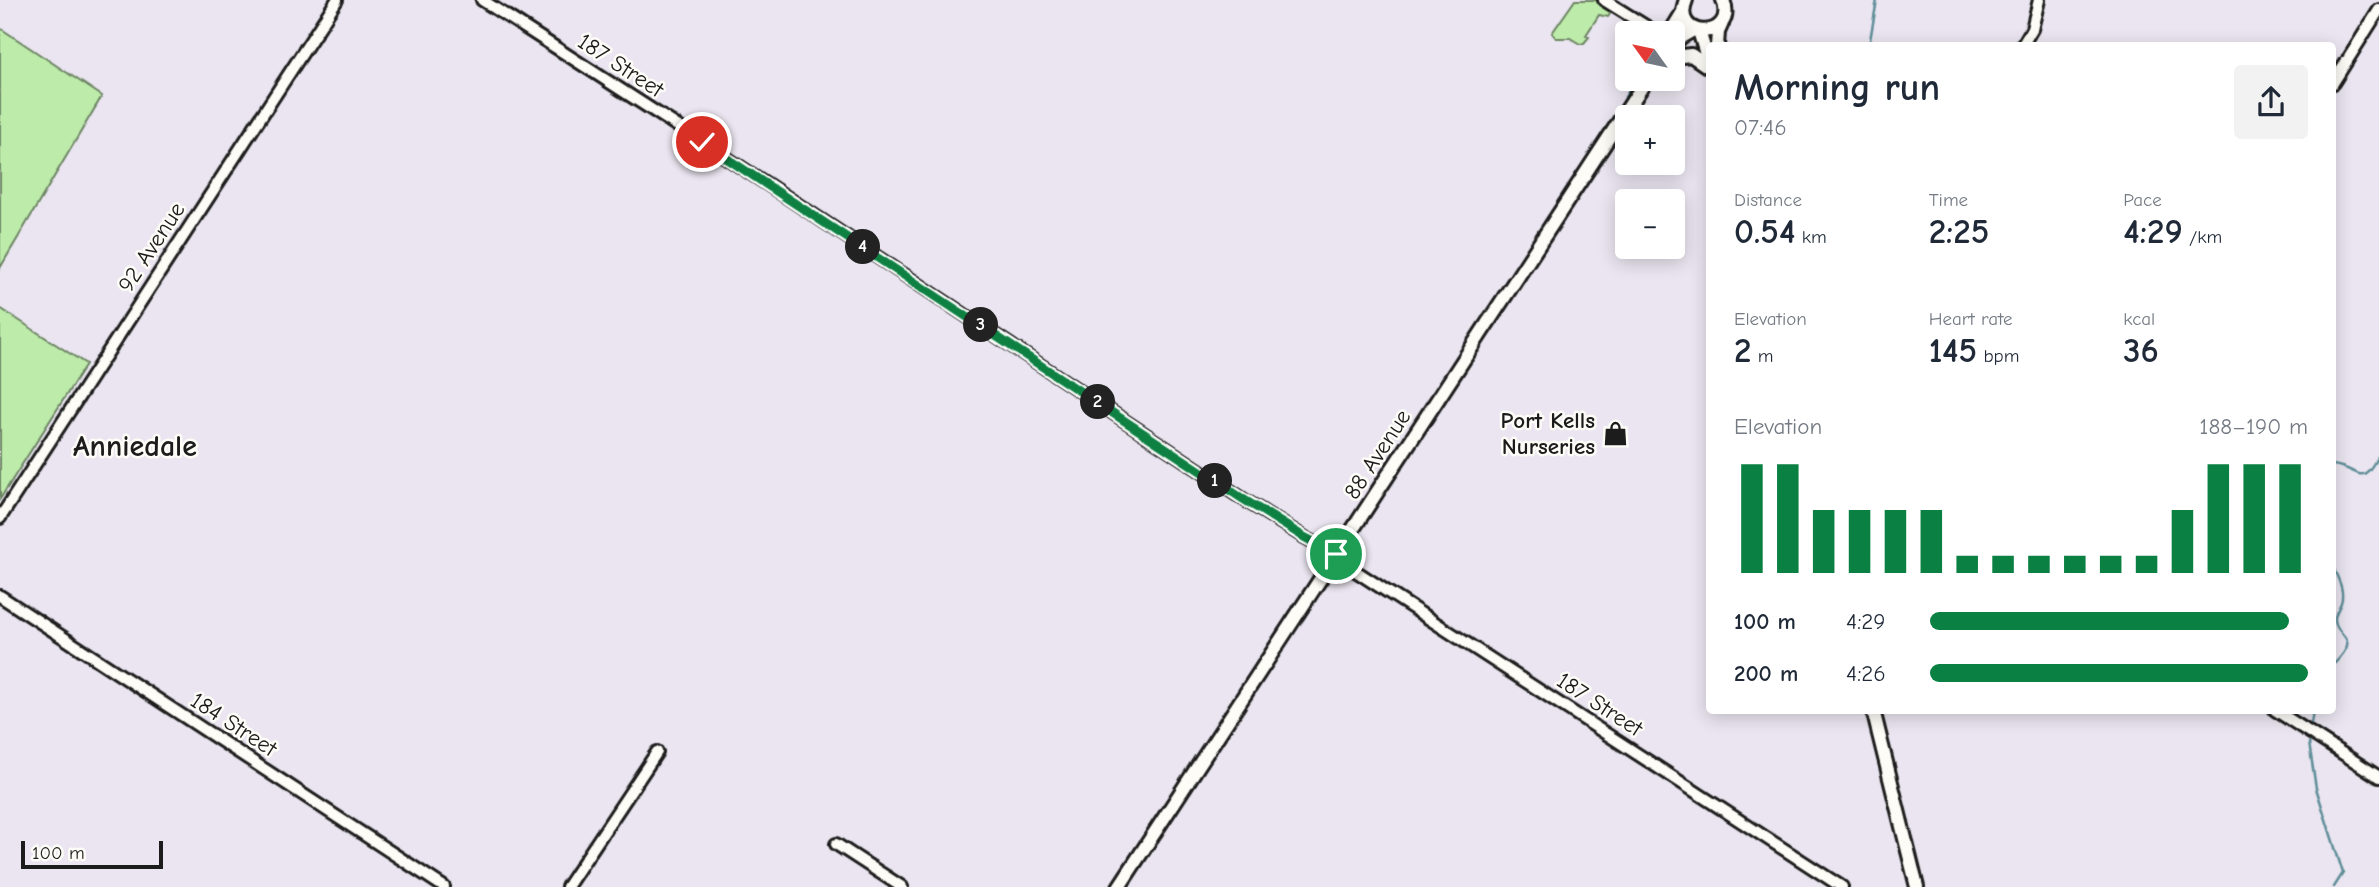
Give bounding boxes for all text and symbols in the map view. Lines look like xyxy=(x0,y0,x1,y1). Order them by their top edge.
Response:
north arrow xyxy=(1615,21,1685,91)
map controls xyxy=(1615,21,1685,259)
street label: 187 Street xyxy=(573,28,670,104)
button: share xyxy=(2234,65,2308,139)
text: Morning run xyxy=(1734,66,1940,110)
button: + xyxy=(1615,105,1685,175)
pin xyxy=(672,112,732,172)
text: 07:46 xyxy=(1734,114,1787,141)
icon: check xyxy=(683,123,721,161)
button: − xyxy=(1615,189,1685,259)
text: Distance xyxy=(1734,189,1802,211)
text: Time xyxy=(1929,189,1968,211)
text: Pace xyxy=(2123,189,2162,211)
street label: 92 Avenue xyxy=(112,197,191,297)
text: 0.54 xyxy=(1734,211,1795,252)
text: 2:25 xyxy=(1929,211,1989,252)
text: 4:29 xyxy=(2123,211,2183,252)
text: km xyxy=(1795,226,1827,248)
text: /km xyxy=(2183,226,2222,248)
pin: 4 xyxy=(846,230,880,264)
text: 4 xyxy=(858,235,867,257)
pin: 3 xyxy=(964,308,998,342)
text: Elevation xyxy=(1734,308,1807,330)
text: Heart rate xyxy=(1929,308,2012,330)
text: kcal xyxy=(2123,308,2155,330)
text: 3 xyxy=(976,313,985,335)
text: 2 xyxy=(1734,330,1751,371)
text: 145 xyxy=(1929,330,1977,371)
text: 36 xyxy=(2123,330,2159,371)
text: m xyxy=(1751,345,1774,367)
text: bpm xyxy=(1977,345,2019,367)
pin: 2 xyxy=(1080,384,1116,420)
text: 2 xyxy=(1093,390,1102,412)
street label: 88 Avenue xyxy=(1338,404,1416,504)
place label: Port Kells Nurseries xyxy=(1501,407,1595,460)
text: Elevation xyxy=(1734,413,1822,440)
text: 188–190 m xyxy=(2199,413,2308,440)
shop icon: Port Kells Nurseries xyxy=(1601,419,1629,447)
district label: Anniedale xyxy=(73,429,197,464)
pin: 1 xyxy=(1198,463,1232,498)
text: 1 xyxy=(1211,469,1218,491)
pin xyxy=(1306,524,1366,584)
icon: arrive xyxy=(1317,535,1355,573)
text: 100 m xyxy=(1734,608,1796,635)
text: 4:29 xyxy=(1846,608,1886,635)
text: 200 m xyxy=(1734,660,1798,687)
text: 4:26 xyxy=(1846,660,1886,687)
street label: 187 Street xyxy=(1552,667,1649,743)
street label: 184 Street xyxy=(186,687,283,763)
scale bar xyxy=(21,838,163,870)
text: 100 m xyxy=(32,842,85,864)

